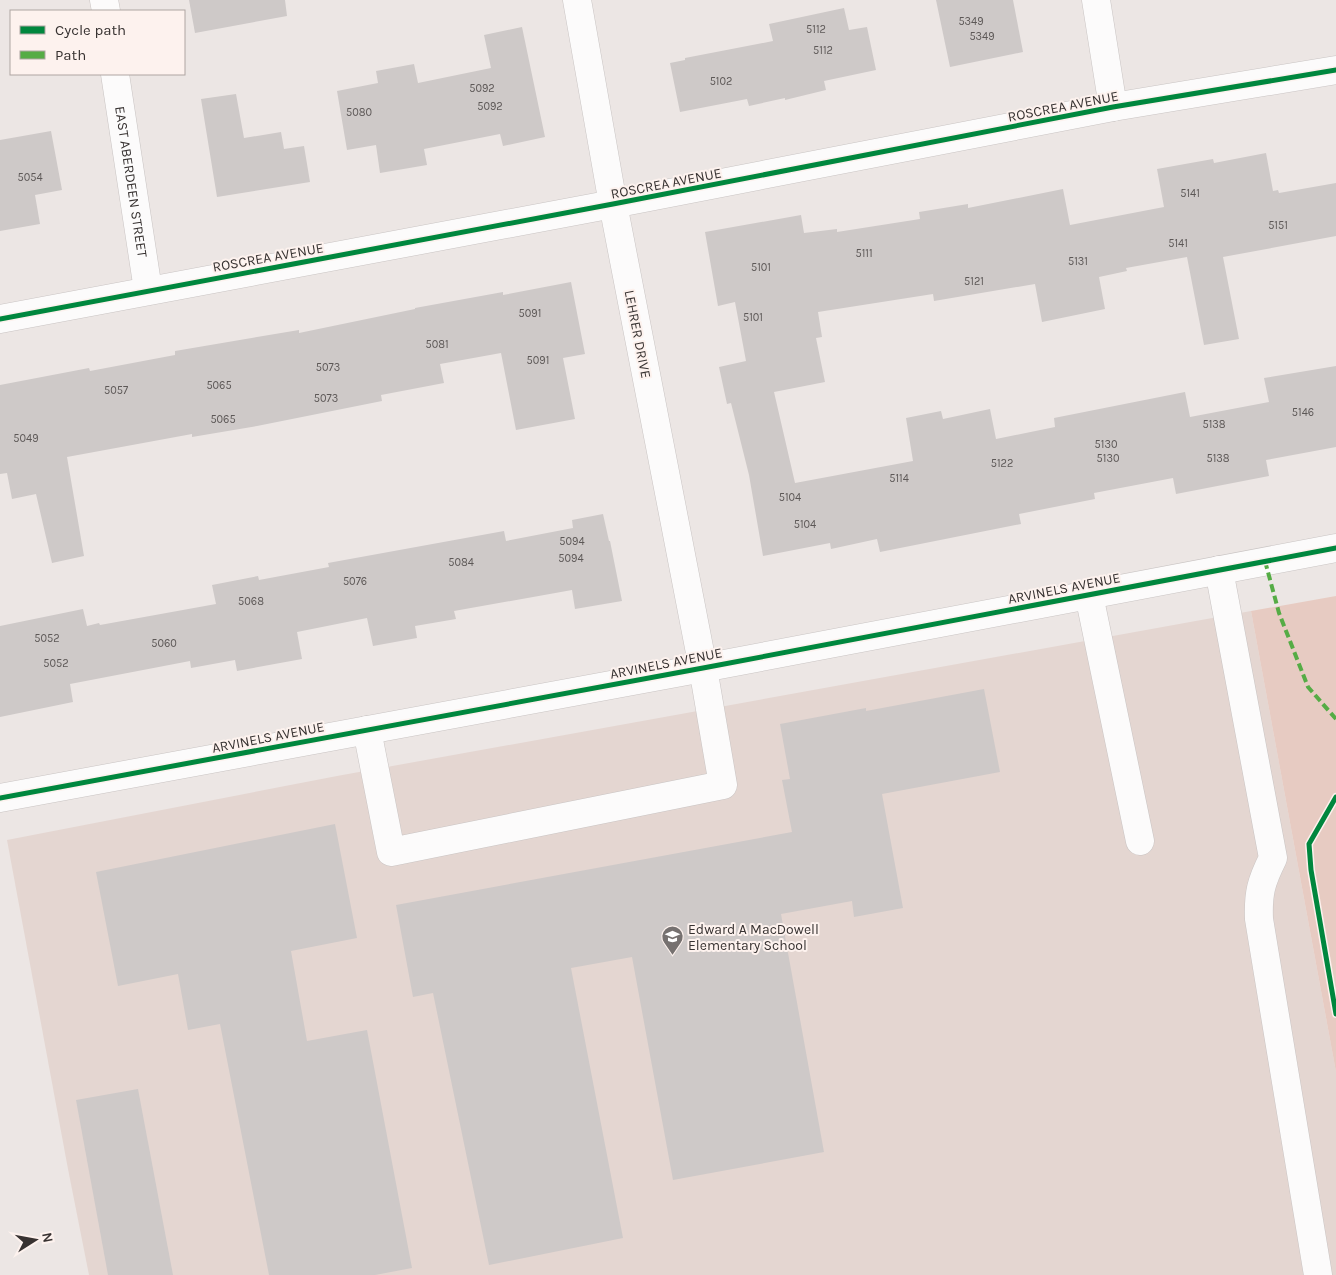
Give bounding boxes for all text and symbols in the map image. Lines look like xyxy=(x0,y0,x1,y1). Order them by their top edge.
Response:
legend xyxy=(10,10,185,75)
house number: 5349 xyxy=(958,15,984,28)
text: Cycle path xyxy=(55,21,126,39)
house number: 5112 xyxy=(806,23,826,36)
house number: 5349 xyxy=(969,30,995,43)
house number: 5112 xyxy=(813,44,833,57)
text: Path xyxy=(55,46,86,64)
house number: 5102 xyxy=(710,75,732,88)
house number: 5092 xyxy=(469,82,495,95)
street label: ROSCREA AVENUE xyxy=(1006,87,1120,126)
house number: 5092 xyxy=(477,100,503,113)
street label: EAST ABERDEEN STREET xyxy=(111,105,151,259)
house number: 5080 xyxy=(346,106,372,119)
street label: ROSCREA AVENUE xyxy=(609,164,723,203)
house number: 5054 xyxy=(17,171,43,184)
house number: 5141 xyxy=(1180,187,1200,200)
house number: 5151 xyxy=(1268,219,1288,232)
house number: 5141 xyxy=(1168,237,1188,250)
street label: ROSCREA AVENUE xyxy=(211,239,325,276)
house number: 5111 xyxy=(855,247,873,260)
house number: 5131 xyxy=(1068,255,1088,268)
house number: 5101 xyxy=(751,261,771,274)
house number: 5121 xyxy=(964,275,984,288)
street label: LEHRER DRIVE xyxy=(621,288,654,380)
house number: 5091 xyxy=(519,307,541,320)
house number: 5101 xyxy=(743,311,763,324)
house number: 5081 xyxy=(425,338,449,351)
house number: 5091 xyxy=(527,354,549,367)
house number: 5073 xyxy=(316,361,340,374)
house number: 5065 xyxy=(206,379,232,392)
house number: 5057 xyxy=(104,384,128,397)
house number: 5073 xyxy=(314,392,338,405)
house number: 5146 xyxy=(1292,406,1314,419)
house number: 5065 xyxy=(210,413,236,426)
house number: 5138 xyxy=(1202,418,1226,431)
house number: 5049 xyxy=(13,432,39,445)
house number: 5130 xyxy=(1095,438,1117,451)
house number: 5130 xyxy=(1097,452,1119,465)
house number: 5138 xyxy=(1206,452,1230,465)
house number: 5122 xyxy=(991,457,1013,470)
house number: 5114 xyxy=(889,472,909,485)
house number: 5104 xyxy=(779,491,801,504)
house number: 5104 xyxy=(794,518,816,531)
house number: 5094 xyxy=(559,535,585,548)
house number: 5094 xyxy=(558,552,584,565)
house number: 5084 xyxy=(448,556,474,569)
street label: ARVINELS AVENUE xyxy=(1006,569,1122,608)
house number: 5076 xyxy=(343,575,367,588)
house number: 5068 xyxy=(238,595,264,608)
house number: 5052 xyxy=(34,632,60,645)
house number: 5060 xyxy=(151,637,177,650)
street label: ARVINELS AVENUE xyxy=(608,644,724,683)
house number: 5052 xyxy=(43,657,69,670)
street label: ARVINELS AVENUE xyxy=(210,718,326,757)
place label: Edward A MacDowell Elementary School xyxy=(688,921,819,954)
school or university icon: Edward A MacDowell Elementary School xyxy=(660,925,684,956)
north arrow xyxy=(10,1215,60,1265)
text: N xyxy=(38,1231,57,1244)

